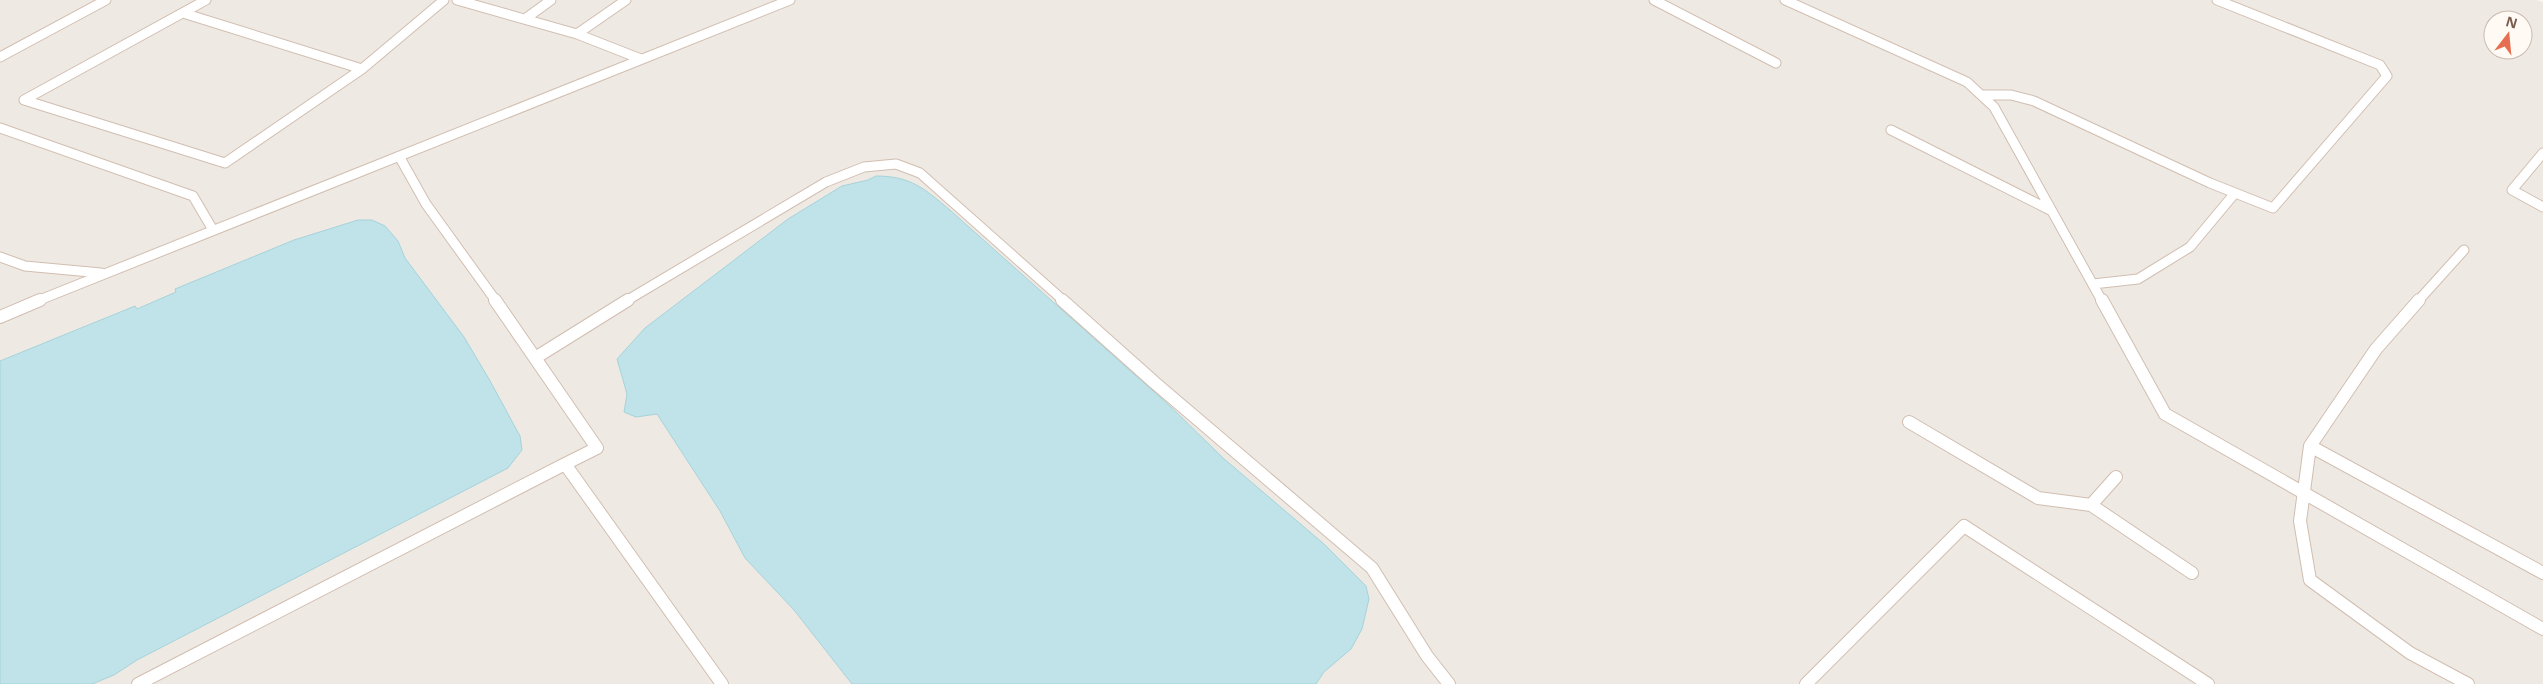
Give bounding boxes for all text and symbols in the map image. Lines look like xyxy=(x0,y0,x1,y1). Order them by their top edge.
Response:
north arrow xyxy=(2483,10,2533,60)
text: N xyxy=(2504,11,2520,33)

